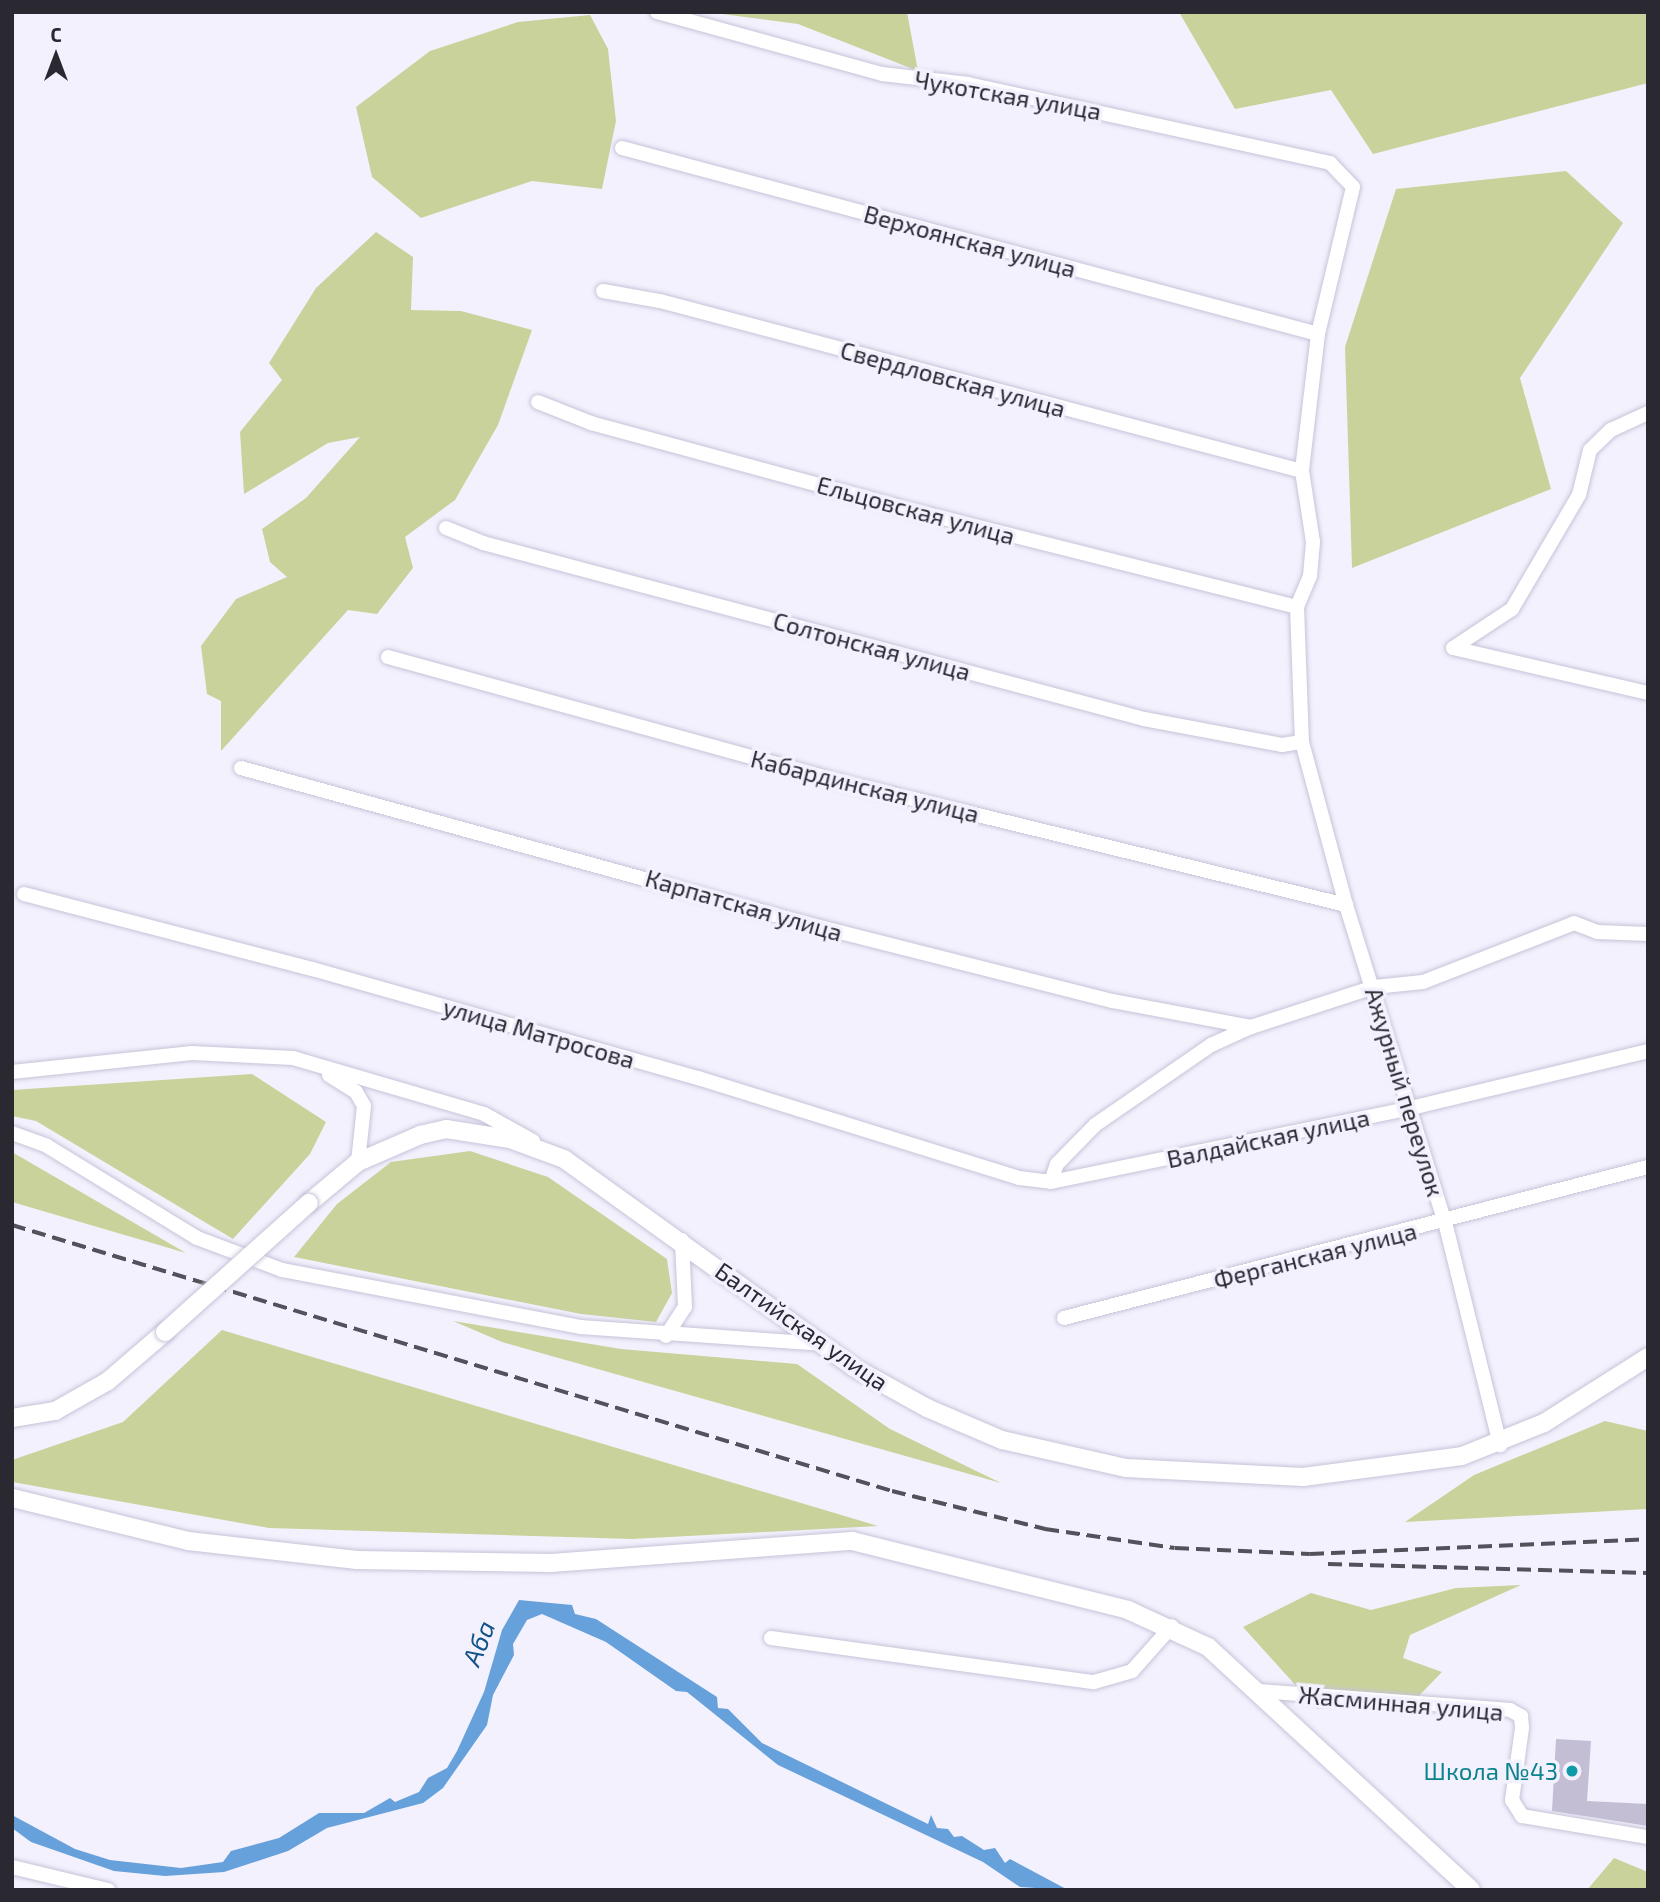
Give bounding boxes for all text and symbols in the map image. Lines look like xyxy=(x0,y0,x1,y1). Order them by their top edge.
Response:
north arrow xyxy=(21,21,91,91)
text: С xyxy=(50,23,62,46)
street label: Чукотская улица xyxy=(912,64,1104,126)
street label: Верхоянская улица xyxy=(861,199,1079,283)
street label: Свердловская улица xyxy=(837,335,1069,423)
street label: Ельцовская улица xyxy=(814,470,1018,550)
street label: Солтонская улица xyxy=(770,606,974,686)
street label: Кабардинская улица xyxy=(748,744,982,828)
street label: Карпатская улица xyxy=(642,863,846,947)
street label: Ажурный переулок xyxy=(1360,984,1450,1200)
street label: улица Матросова xyxy=(440,992,638,1074)
street label: Валдайская улица xyxy=(1164,1102,1372,1174)
street label: Ферганская улица xyxy=(1210,1216,1420,1294)
street label: Балтийская улица xyxy=(710,1256,894,1396)
water label: Аба xyxy=(455,1616,501,1670)
street label: Жасминная улица xyxy=(1297,1680,1505,1726)
place label: Школа №43 xyxy=(1424,1757,1558,1785)
marker: Школа №43 xyxy=(1564,1763,1580,1779)

